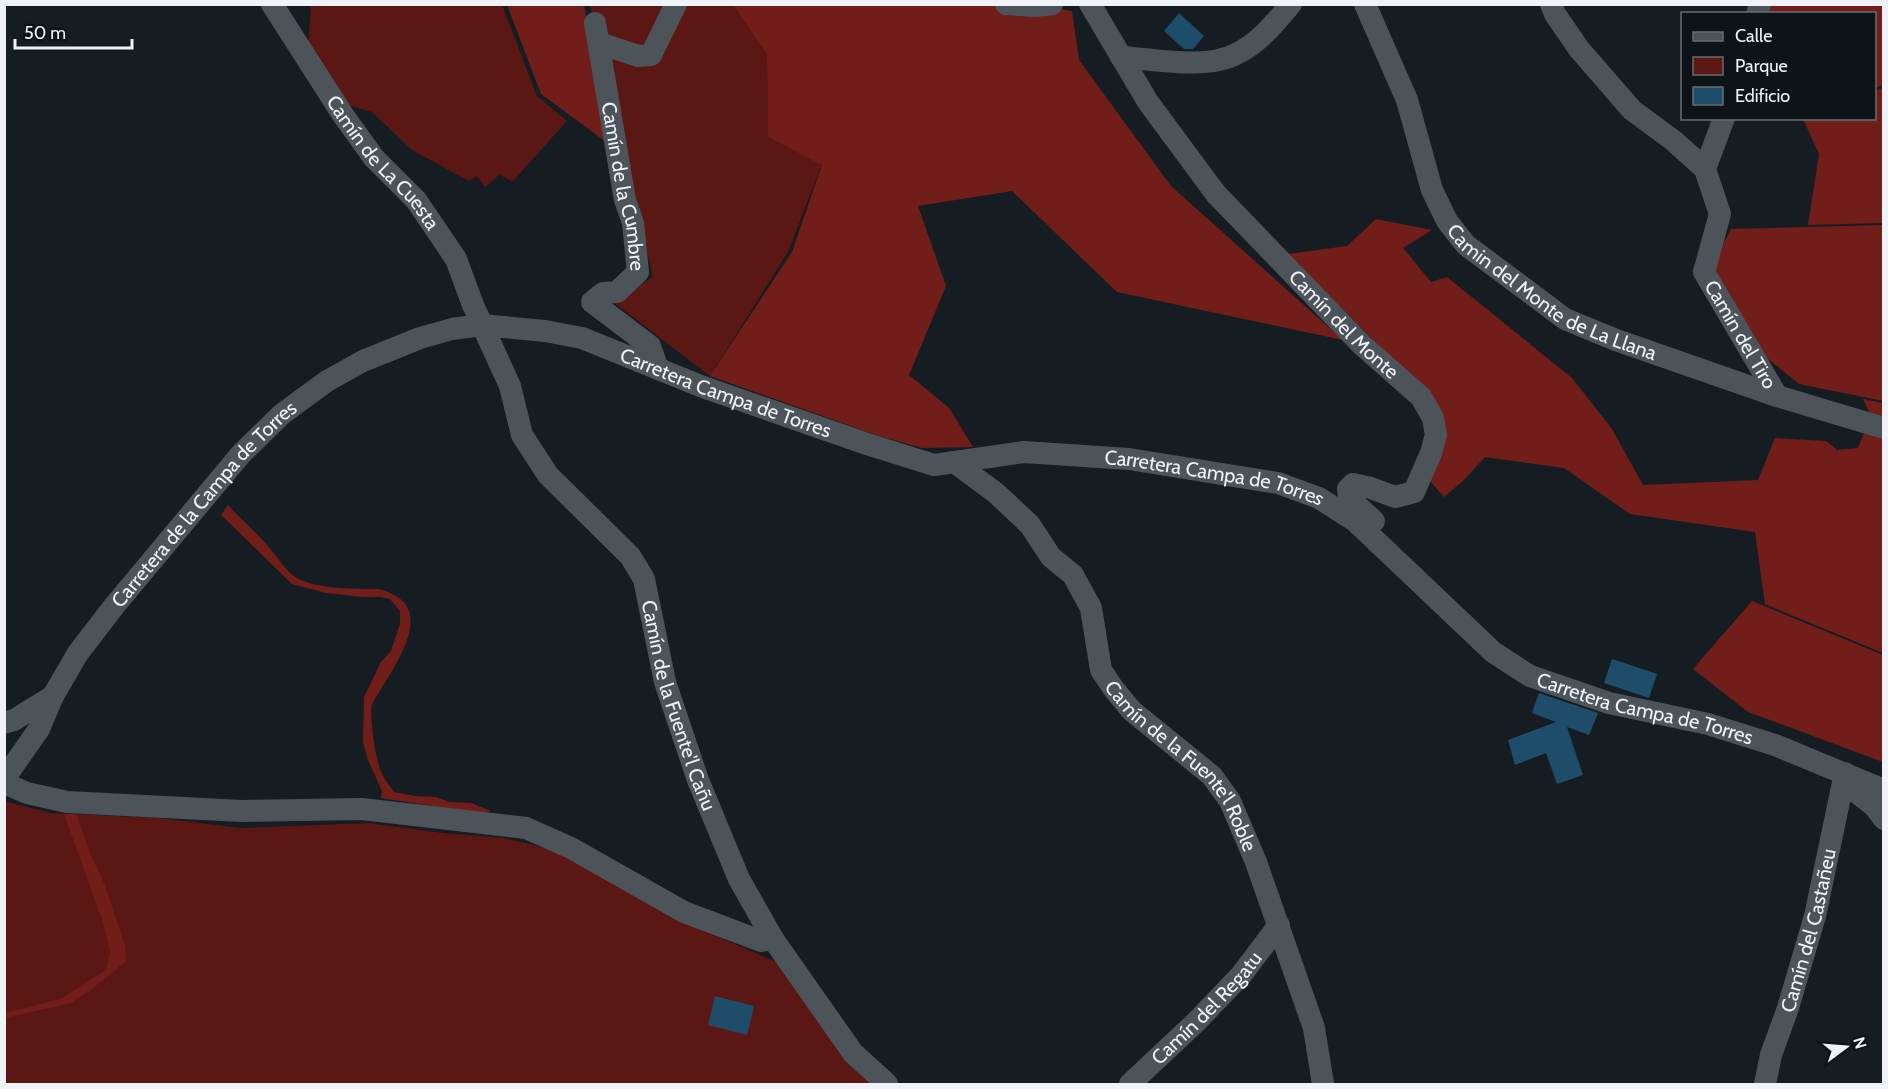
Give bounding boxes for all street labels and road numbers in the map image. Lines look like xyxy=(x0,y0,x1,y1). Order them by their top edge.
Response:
street label: Camín de La Cuesta xyxy=(321,91,445,235)
street label: Camín de la Cumbre xyxy=(597,100,650,272)
street label: Camin del Monte de La Llana xyxy=(1442,219,1660,365)
street label: Camín del Monte xyxy=(1284,265,1404,384)
street label: Camín del Tiro xyxy=(1699,276,1782,393)
street label: Carretera Campa de Torres xyxy=(617,343,835,443)
street label: Carretera de la Campa de Torres xyxy=(106,396,301,612)
street label: Carretera Campa de Torres xyxy=(1104,445,1329,511)
street label: Camín de la Fuente'l Cañu xyxy=(637,598,721,814)
street label: Carretera Campa de Torres xyxy=(1534,667,1756,749)
street label: Camín de la Fuente'l Roble xyxy=(1099,676,1262,855)
street label: Camín del Castañeu xyxy=(1775,846,1841,1015)
street label: Camín del Regatu xyxy=(1146,947,1267,1070)

